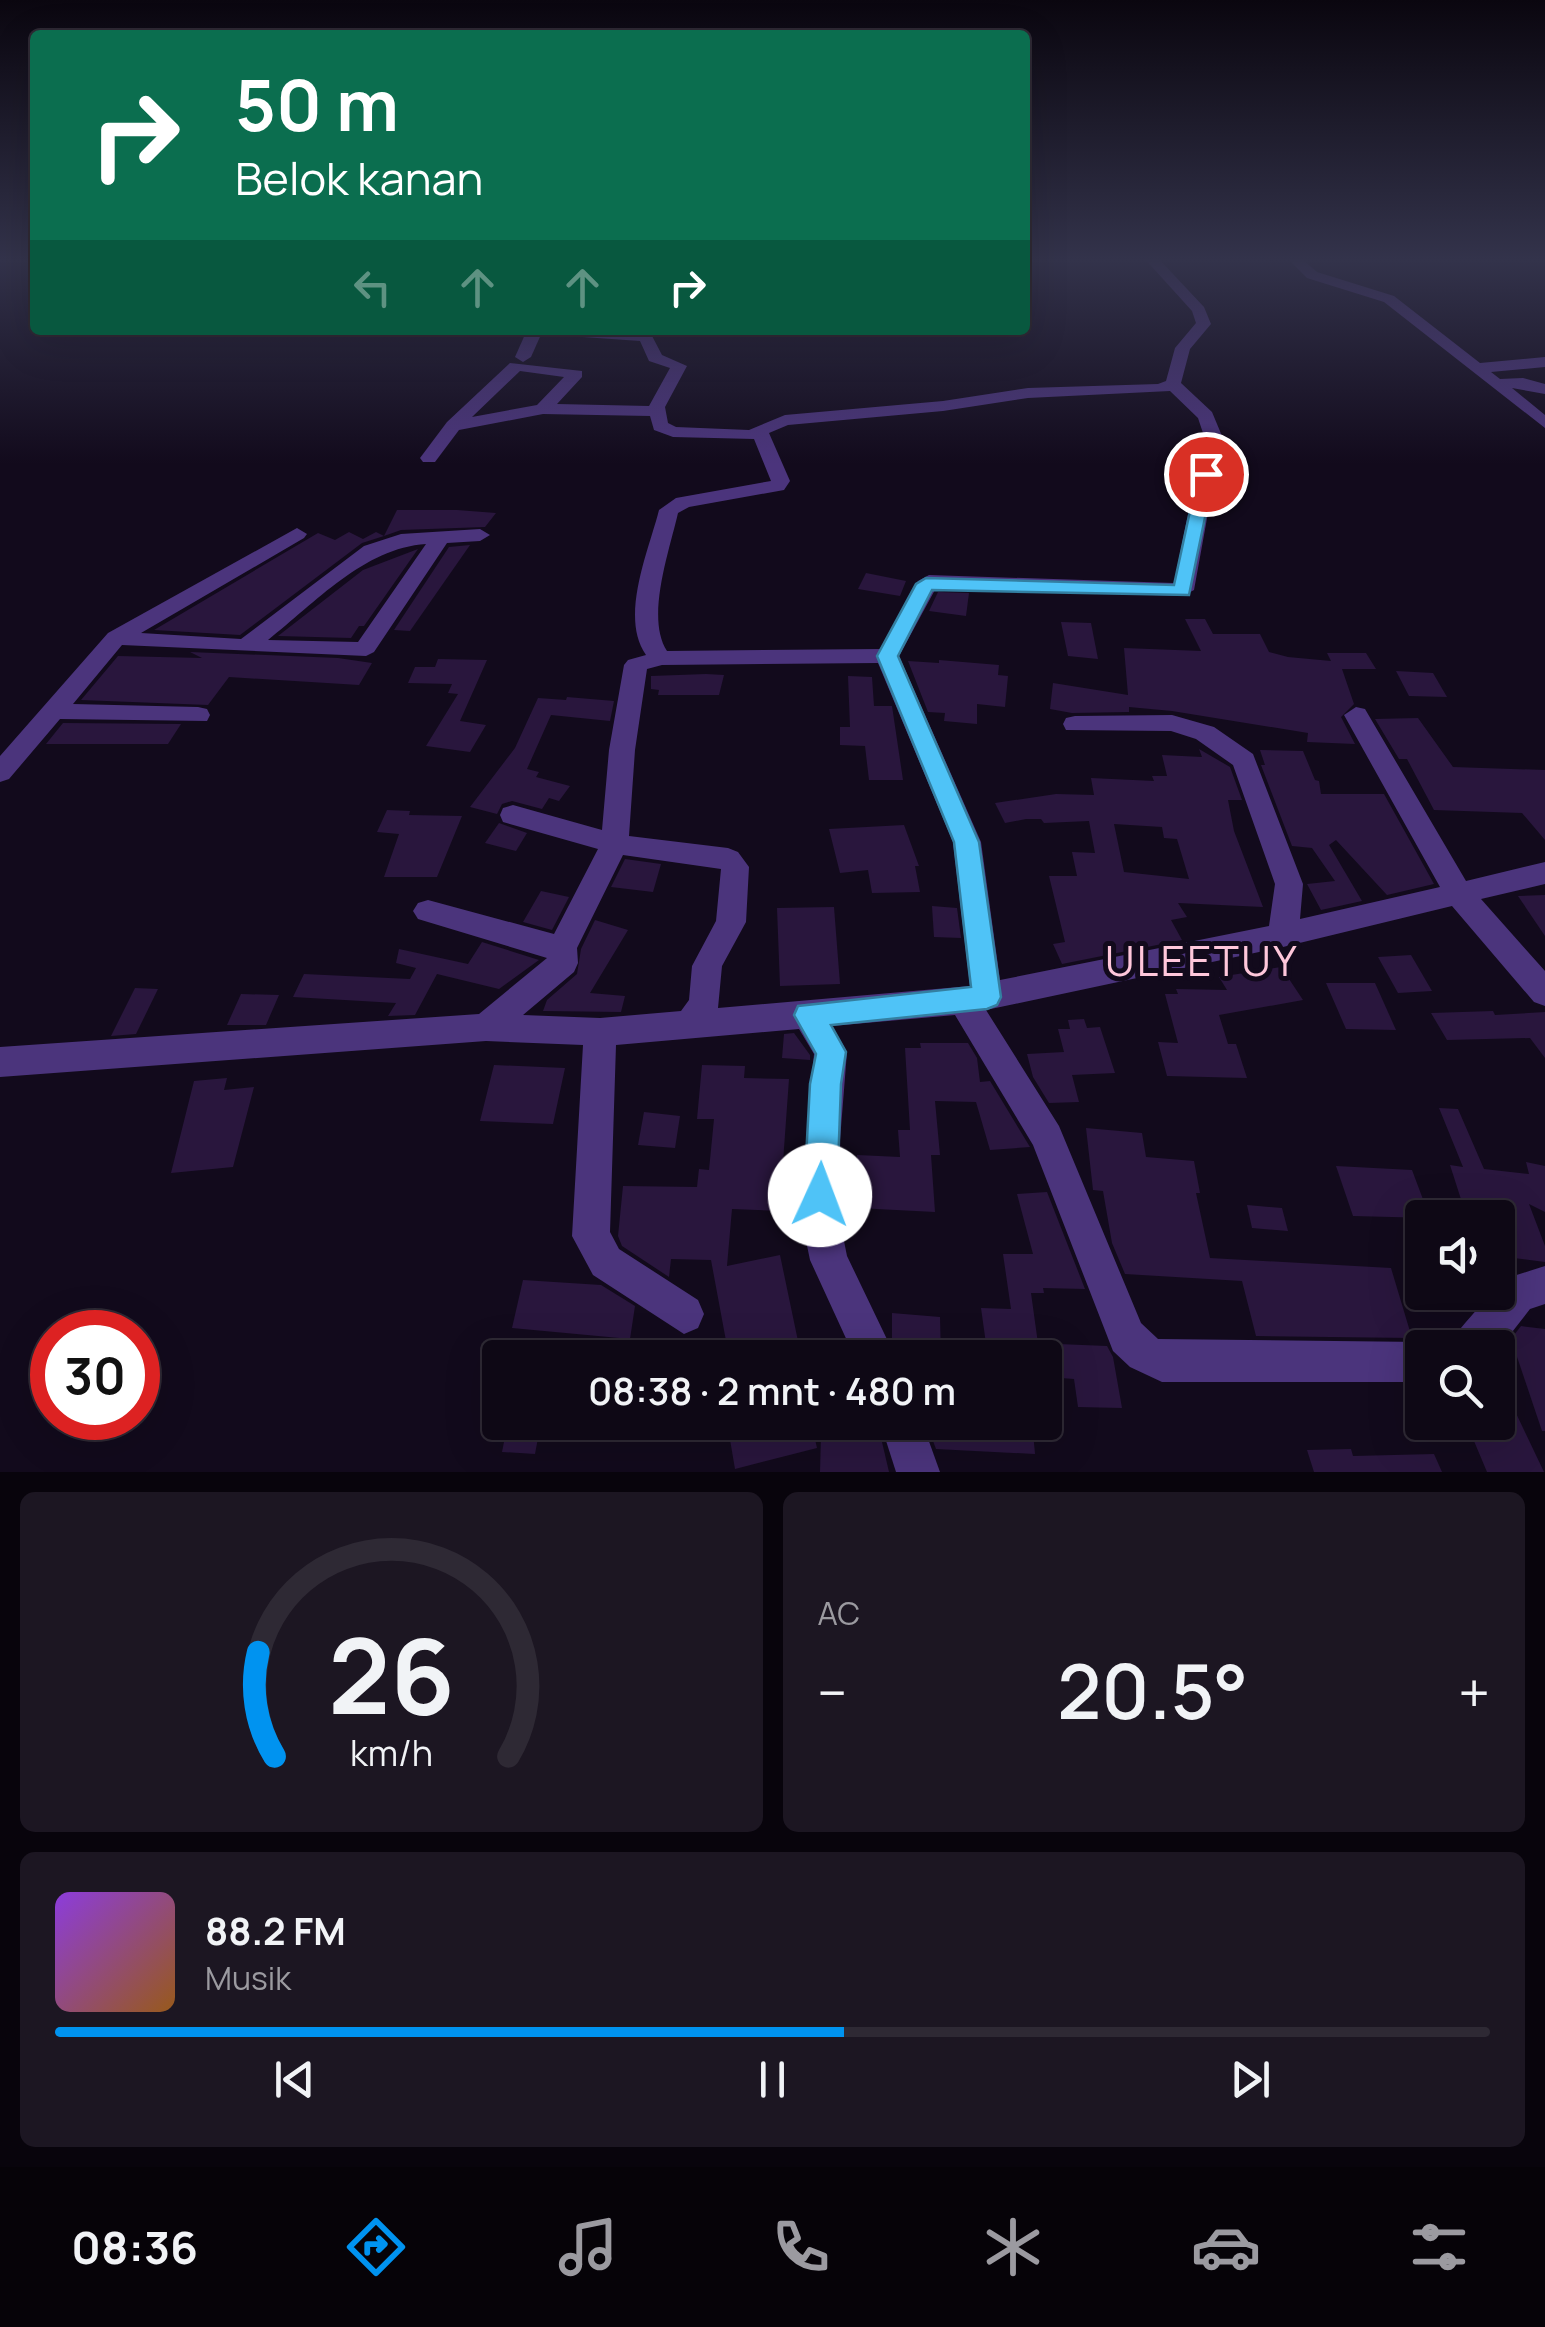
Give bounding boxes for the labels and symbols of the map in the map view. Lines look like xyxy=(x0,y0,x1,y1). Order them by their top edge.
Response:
pin xyxy=(1164,432,1249,517)
district label: ULEETUY xyxy=(1105,931,1299,989)
position arrow xyxy=(768,1143,872,1247)
speed limit sign: 30 xyxy=(30,1310,160,1440)

